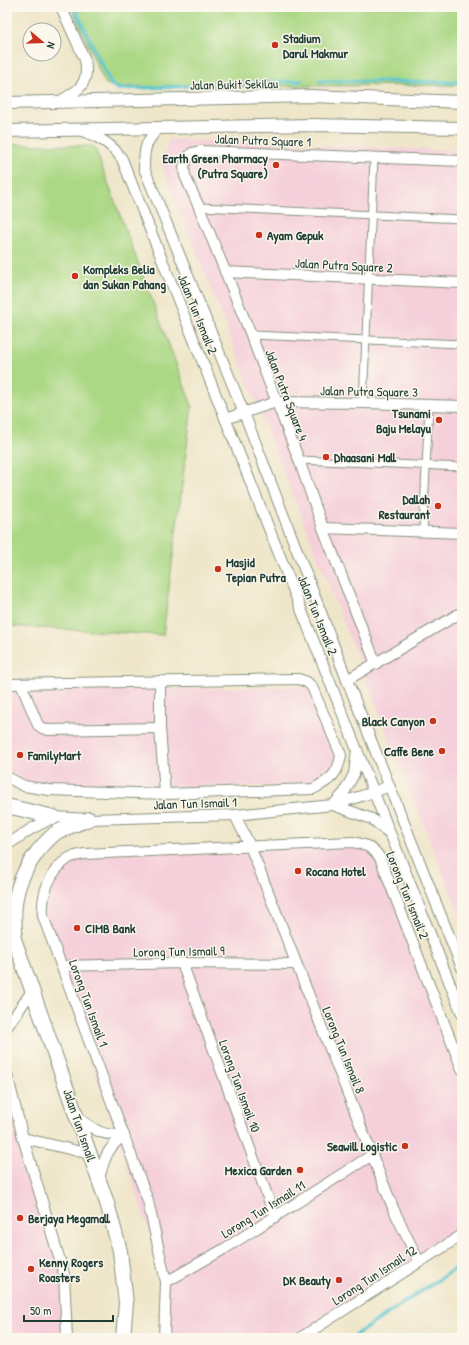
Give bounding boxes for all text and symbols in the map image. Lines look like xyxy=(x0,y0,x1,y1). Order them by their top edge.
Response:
north arrow xyxy=(22,22,62,62)
place label: Stadium Darul Makmur xyxy=(283,29,349,62)
text: N xyxy=(44,40,59,50)
marker: Stadium Darul Makmur xyxy=(270,40,280,50)
street label: Jalan Bukit Sekilau xyxy=(190,74,278,94)
street label: Jalan Putra Square 1 xyxy=(214,129,312,151)
place label: Earth Green Pharmacy (Putra Square) xyxy=(162,149,268,183)
marker: Earth Green Pharmacy (Putra Square) xyxy=(271,160,281,170)
place label: Ayam Gepuk xyxy=(267,226,324,245)
marker: Ayam Gepuk xyxy=(254,230,264,240)
street label: Jalan Putra Square 2 xyxy=(295,253,393,277)
place label: Kompleks Belia dan Sukan Pahang xyxy=(83,260,166,294)
marker: Kompleks Belia dan Sukan Pahang xyxy=(70,271,80,281)
street label: Jalan Tun Ismail 2 xyxy=(174,271,222,357)
street label: Jalan Putra Square 4 xyxy=(261,347,313,443)
street label: Jalan Putra Square 3 xyxy=(320,381,418,401)
place label: Tsunami Baju Melayu xyxy=(376,404,432,438)
marker: Tsunami Baju Melayu xyxy=(434,415,444,425)
place label: Dhaasani Mall xyxy=(334,448,397,466)
marker: Dhaasani Mall xyxy=(321,452,331,462)
place label: Dallah Restaurant xyxy=(379,490,431,523)
marker: Dallah Restaurant xyxy=(433,501,443,511)
place label: Masjid Tepian Putra xyxy=(225,553,287,587)
marker: Masjid Tepian Putra xyxy=(213,564,223,574)
street label: Jalan Tun Ismail 2 xyxy=(294,572,342,658)
place label: Black Canyon xyxy=(362,712,425,731)
marker: Black Canyon xyxy=(428,716,438,726)
place label: Caffe Bene xyxy=(384,742,435,760)
place label: FamilyMart xyxy=(27,746,82,765)
marker: Caffe Bene xyxy=(437,746,447,756)
marker: FamilyMart xyxy=(15,750,25,760)
street label: Jalan Tun Ismail 1 xyxy=(153,793,237,813)
street label: Lorong Tun Ismail 2 xyxy=(382,849,434,941)
place label: Rocana Hotel xyxy=(306,862,366,880)
marker: Rocana Hotel xyxy=(293,866,303,876)
place label: CIMB Bank xyxy=(85,919,136,937)
marker: CIMB Bank xyxy=(72,923,82,933)
street label: Lorong Tun Ismail 9 xyxy=(133,941,225,961)
street label: Lorong Tun Ismail 1 xyxy=(65,957,113,1049)
street label: Lorong Tun Ismail 8 xyxy=(318,1004,370,1096)
street label: Lorong Tun Ismail 10 xyxy=(215,1037,265,1135)
street label: Jalan Tun Ismail xyxy=(59,1086,101,1164)
place label: Seawill Logistic xyxy=(327,1137,398,1156)
marker: Seawill Logistic xyxy=(400,1141,410,1151)
place label: Mexica Garden xyxy=(225,1161,292,1179)
marker: Mexica Garden xyxy=(295,1165,305,1175)
street label: Lorong Tun Ismail 11 xyxy=(218,1176,309,1242)
place label: Berjaya Megamall xyxy=(28,1209,110,1228)
marker: Berjaya Megamall xyxy=(15,1213,25,1223)
street label: Lorong Tun Ismail 12 xyxy=(328,1241,420,1309)
place label: Kenny Rogers Roasters xyxy=(39,1253,103,1286)
marker: Kenny Rogers Roasters xyxy=(26,1264,36,1274)
place label: DK Beauty xyxy=(283,1271,331,1290)
marker: DK Beauty xyxy=(334,1275,344,1285)
scale bar xyxy=(24,1297,113,1323)
text: 50 m xyxy=(30,1302,51,1319)

